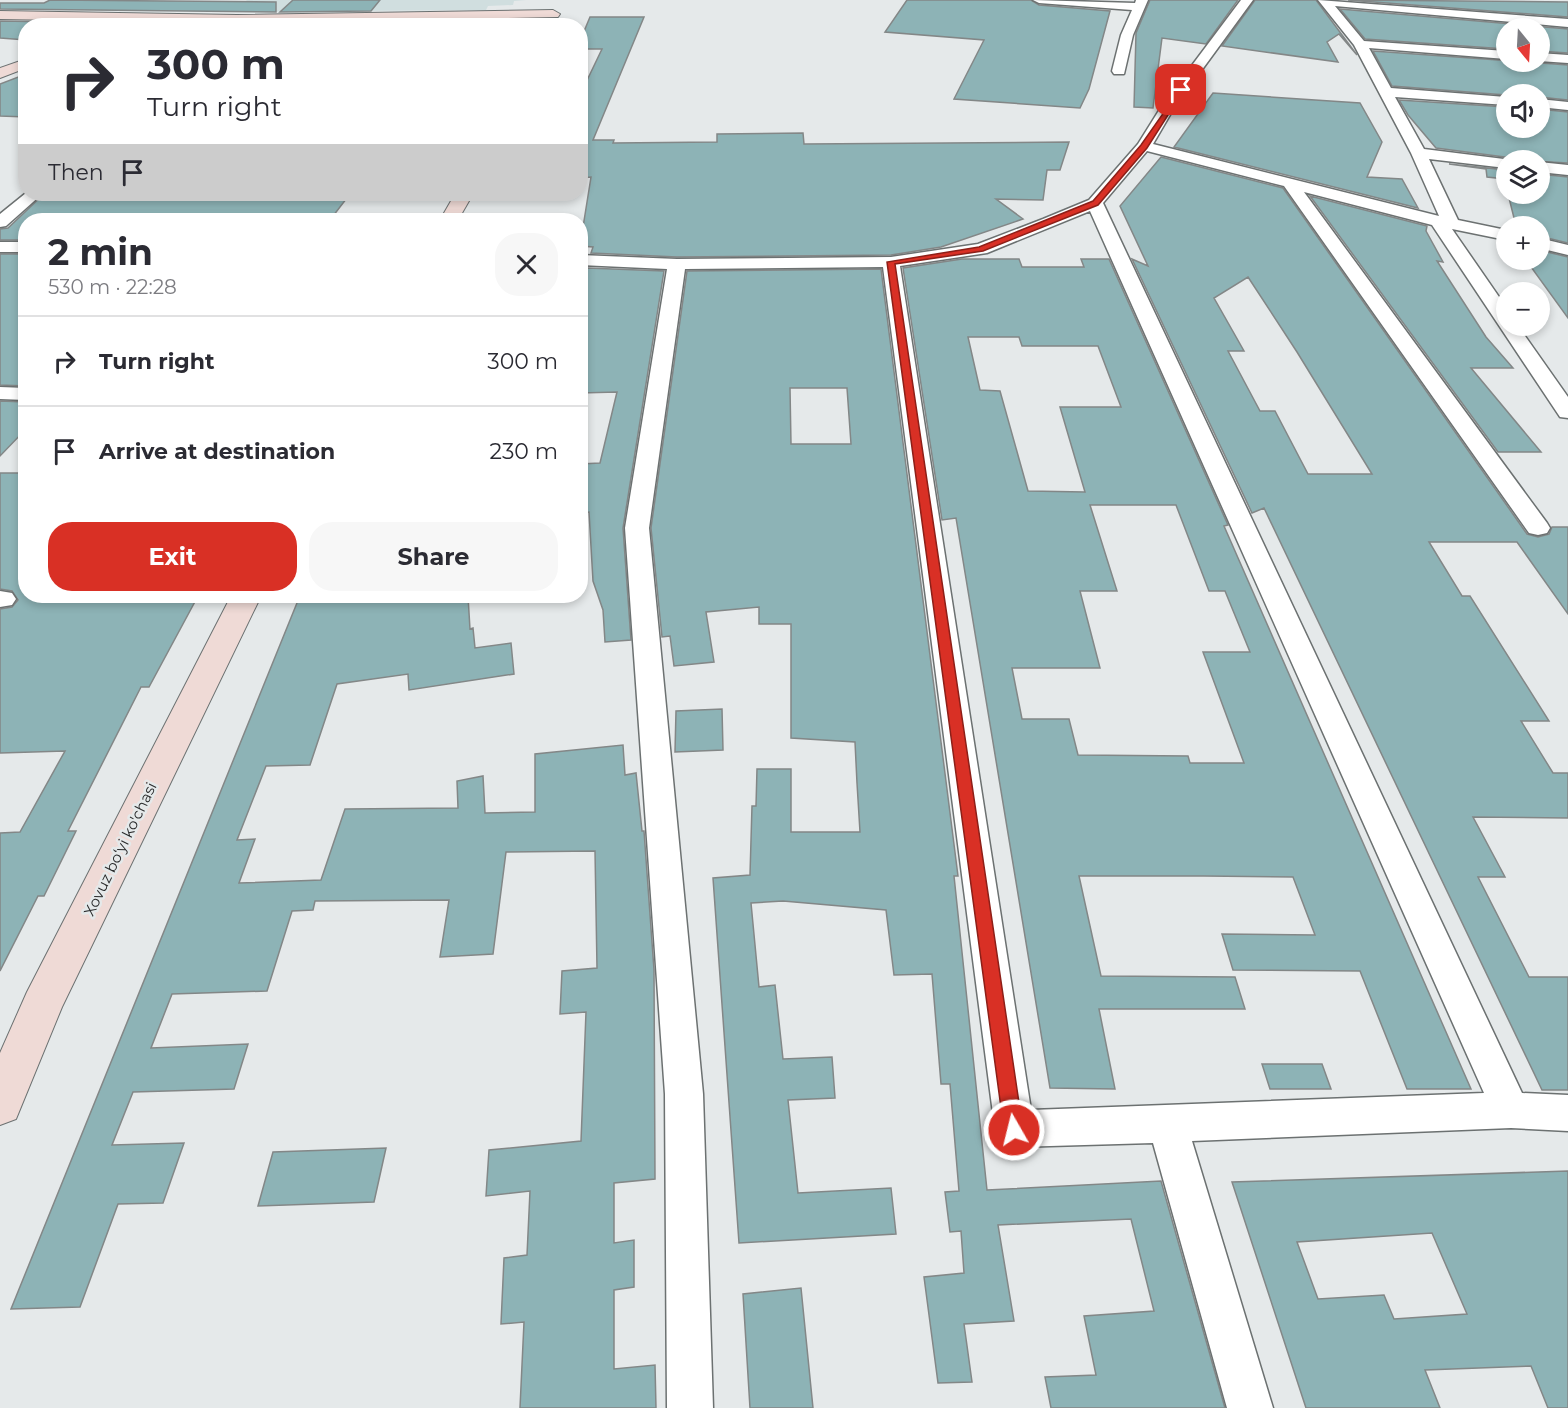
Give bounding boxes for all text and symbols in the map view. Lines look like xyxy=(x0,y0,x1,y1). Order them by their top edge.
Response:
north arrow xyxy=(1496,18,1550,72)
map controls xyxy=(1496,18,1550,336)
text: 300 m xyxy=(147,38,285,90)
icon: right xyxy=(48,42,126,120)
pin xyxy=(1155,64,1206,115)
icon: arrive xyxy=(1164,73,1197,106)
button: sound xyxy=(1496,84,1550,138)
text: Turn right xyxy=(147,90,282,123)
button: layers xyxy=(1496,150,1550,204)
icon: arrive xyxy=(116,156,149,189)
text: Then xyxy=(48,159,104,186)
button: + xyxy=(1496,216,1550,270)
text: 2 min xyxy=(48,230,153,274)
button: close xyxy=(495,233,558,296)
text: 530 m · 22:28 xyxy=(48,275,177,299)
button: − xyxy=(1496,282,1550,336)
icon: right xyxy=(48,345,81,378)
text: Turn right xyxy=(99,348,214,375)
text: 300 m xyxy=(487,348,558,375)
icon: arrive xyxy=(48,435,81,468)
text: Arrive at destination xyxy=(99,438,335,465)
text: 230 m xyxy=(489,438,558,465)
button: Exit xyxy=(48,522,297,591)
button: Share xyxy=(309,522,558,591)
street label: Xovuz bo‘yi ko'chasi xyxy=(79,779,161,919)
position arrow xyxy=(982,1098,1046,1162)

